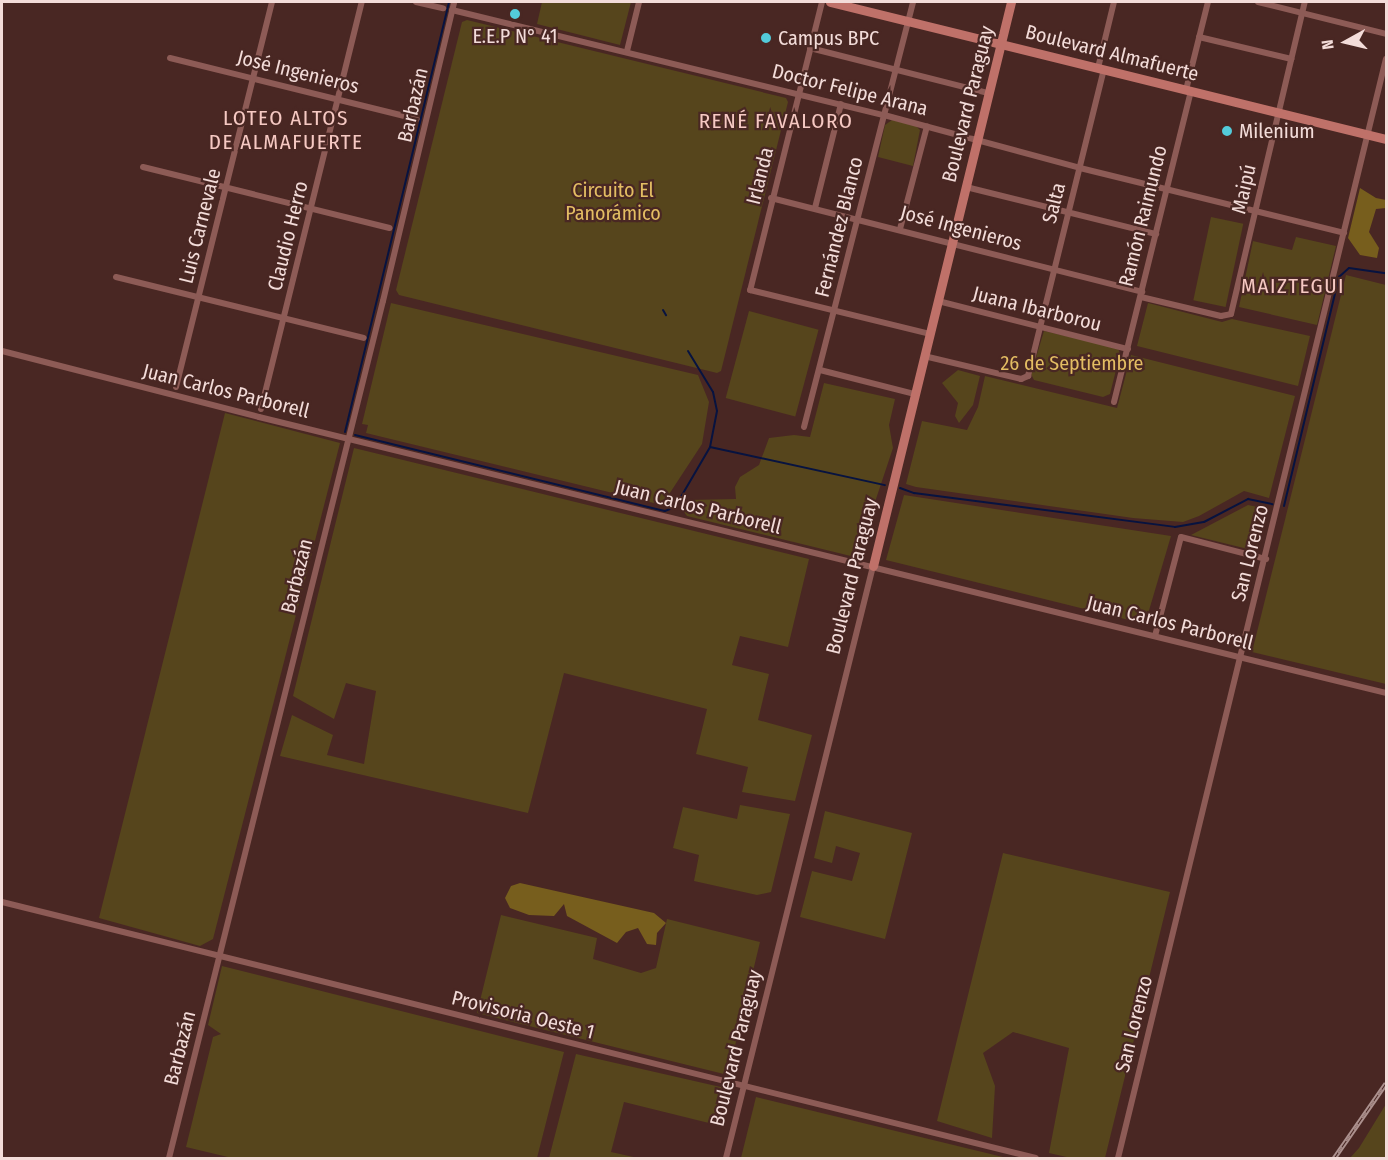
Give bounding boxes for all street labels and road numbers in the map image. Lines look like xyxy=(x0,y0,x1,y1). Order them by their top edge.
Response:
street label: Boulevard Almafuerte xyxy=(1023,20,1201,86)
street label: Boulevard Paraguay xyxy=(937,23,999,185)
street label: José Ingenieros xyxy=(235,45,361,99)
street label: Doctor Felipe Arana xyxy=(770,59,930,121)
street label: Barbazán xyxy=(393,65,433,145)
street label: Ramón Raimundo xyxy=(1114,143,1172,289)
street label: Irlanda xyxy=(741,145,779,207)
street label: Fernández Blanco xyxy=(810,154,868,300)
street label: Maipú xyxy=(1227,162,1261,216)
street label: Luis Carnevale xyxy=(174,166,226,286)
street label: Claudio Herro xyxy=(263,179,313,293)
street label: Salta xyxy=(1037,180,1071,226)
street label: José Ingenieros xyxy=(898,200,1024,256)
street label: Juana Ibarborou xyxy=(970,281,1104,337)
street label: Juan Carlos Parborell xyxy=(140,359,312,423)
street label: Juan Carlos Parborell xyxy=(612,475,784,539)
street label: Boulevard Paraguay xyxy=(821,495,883,657)
street label: San Lorenzo xyxy=(1226,502,1274,604)
street label: Barbazán xyxy=(276,536,318,616)
street label: Juan Carlos Parborell xyxy=(1084,591,1256,655)
street label: Boulevard Paraguay xyxy=(705,967,767,1129)
street label: San Lorenzo xyxy=(1110,973,1158,1075)
street label: Provisoria Oeste 1 xyxy=(449,986,597,1044)
street label: Barbazán xyxy=(159,1008,201,1088)

